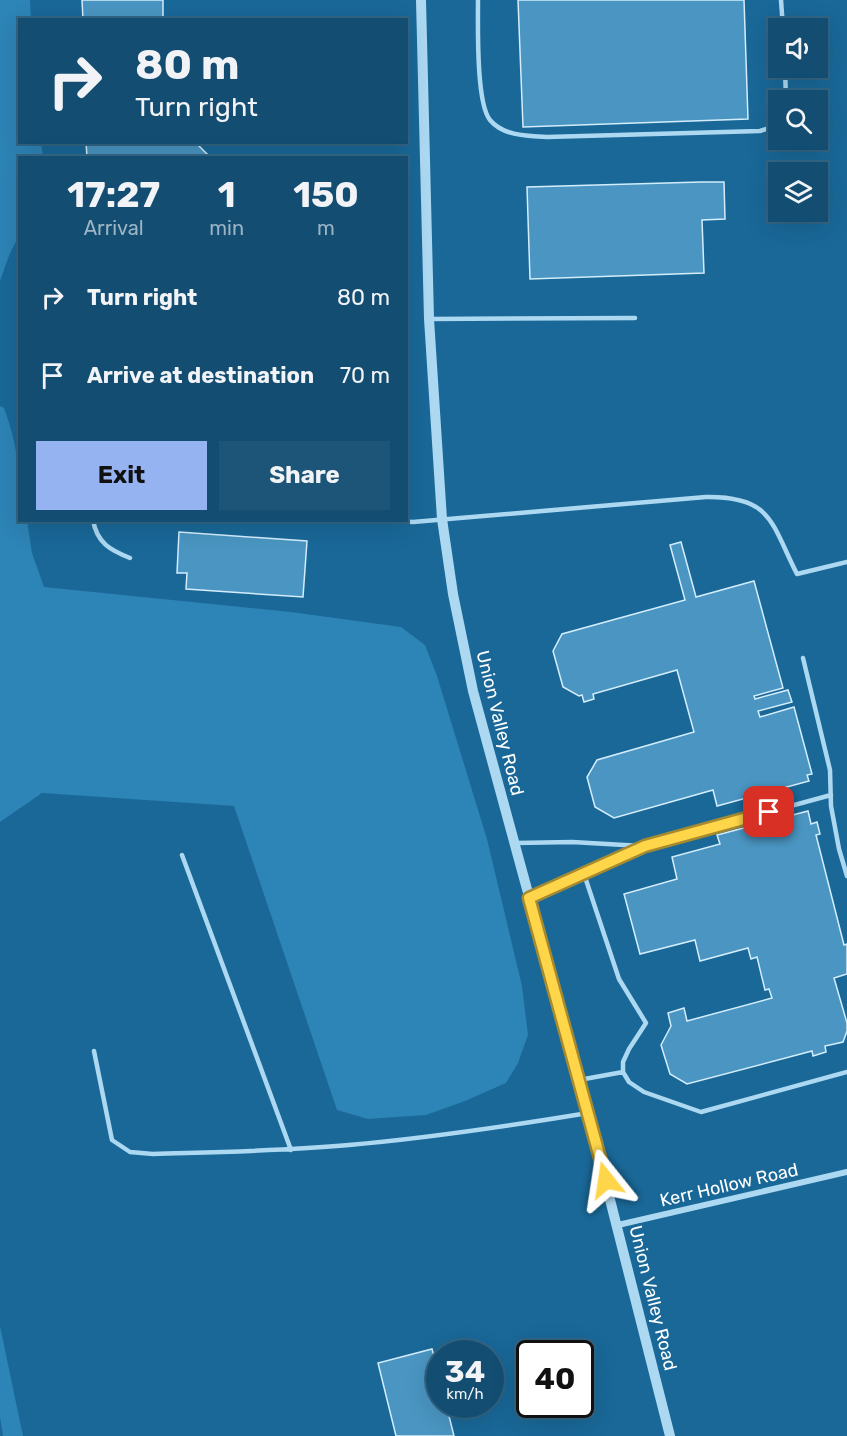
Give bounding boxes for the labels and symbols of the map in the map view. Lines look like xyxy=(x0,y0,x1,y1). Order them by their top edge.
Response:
street label: Union Valley Road xyxy=(471,648,529,798)
pin xyxy=(743,786,794,837)
position arrow xyxy=(574,1148,638,1212)
street label: Kerr Hollow Road xyxy=(658,1158,800,1212)
street label: Union Valley Road xyxy=(624,1223,682,1373)
speed limit sign: 40 xyxy=(516,1340,594,1418)

